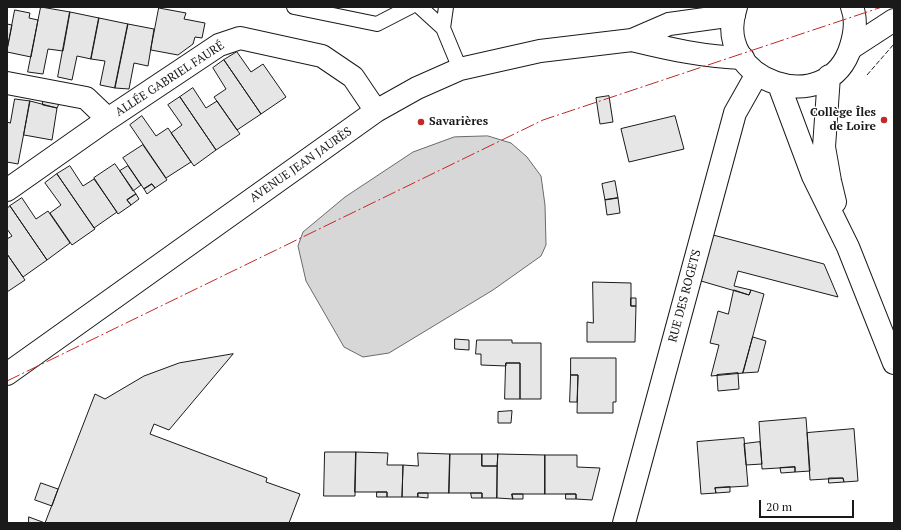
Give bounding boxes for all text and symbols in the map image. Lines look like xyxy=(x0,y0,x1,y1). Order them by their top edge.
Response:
street label: ALLÉE GABRIEL FAURÉ xyxy=(113,38,227,120)
place label: Collège Îles de Loire xyxy=(810,106,876,134)
place label: Savarières xyxy=(429,115,488,129)
marker: Collège Îles de Loire xyxy=(879,115,889,125)
marker: Savarières xyxy=(416,117,426,127)
street label: AVENUE JEAN JAURÈS xyxy=(247,124,355,206)
street label: RUE DES ROGETS xyxy=(666,248,704,344)
scale bar xyxy=(761,492,856,518)
text: 20 m xyxy=(766,499,792,514)

